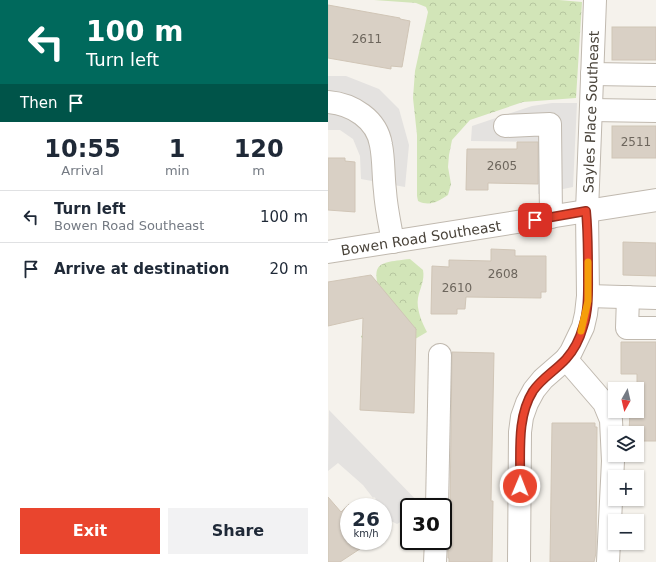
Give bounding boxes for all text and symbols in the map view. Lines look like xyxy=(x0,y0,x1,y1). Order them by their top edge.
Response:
text: 100 m xyxy=(86,15,183,48)
icon: left xyxy=(20,16,72,68)
street label: Sayles Place Southeast xyxy=(580,30,602,193)
house number: 2611 xyxy=(352,32,382,46)
text: Turn left xyxy=(86,49,159,70)
icon: arrive xyxy=(65,92,87,114)
text: Then xyxy=(20,94,57,112)
text: 10:55 xyxy=(44,135,121,163)
text: 1 xyxy=(169,135,185,163)
text: 120 xyxy=(234,135,284,163)
house number: 2511 xyxy=(621,135,651,149)
house number: 2605 xyxy=(487,159,517,173)
text: Arrival xyxy=(61,163,104,178)
text: min xyxy=(165,163,189,178)
text: m xyxy=(252,163,265,178)
text: Turn left xyxy=(54,200,126,218)
pin xyxy=(518,203,552,237)
icon: left xyxy=(20,206,42,228)
text: 100 m xyxy=(260,208,308,226)
icon: arrive xyxy=(524,209,546,231)
street label: Bowen Road Southeast xyxy=(340,217,503,259)
text: Bowen Road Southeast xyxy=(54,218,204,233)
icon: arrive xyxy=(20,258,42,280)
text: Arrive at destination xyxy=(54,260,229,278)
text: 20 m xyxy=(270,260,308,278)
house number: 2608 xyxy=(488,267,518,281)
house number: 2610 xyxy=(442,281,472,295)
north arrow xyxy=(608,382,644,418)
map controls xyxy=(608,382,644,550)
button: layers xyxy=(608,426,644,462)
position arrow xyxy=(499,465,541,507)
button: + xyxy=(608,470,644,506)
speed limit sign: 30 xyxy=(400,498,452,550)
text: 26 xyxy=(352,507,380,531)
button: Exit xyxy=(20,508,160,554)
button: Share xyxy=(168,508,308,554)
button: − xyxy=(608,514,644,550)
text: km/h xyxy=(353,528,379,539)

